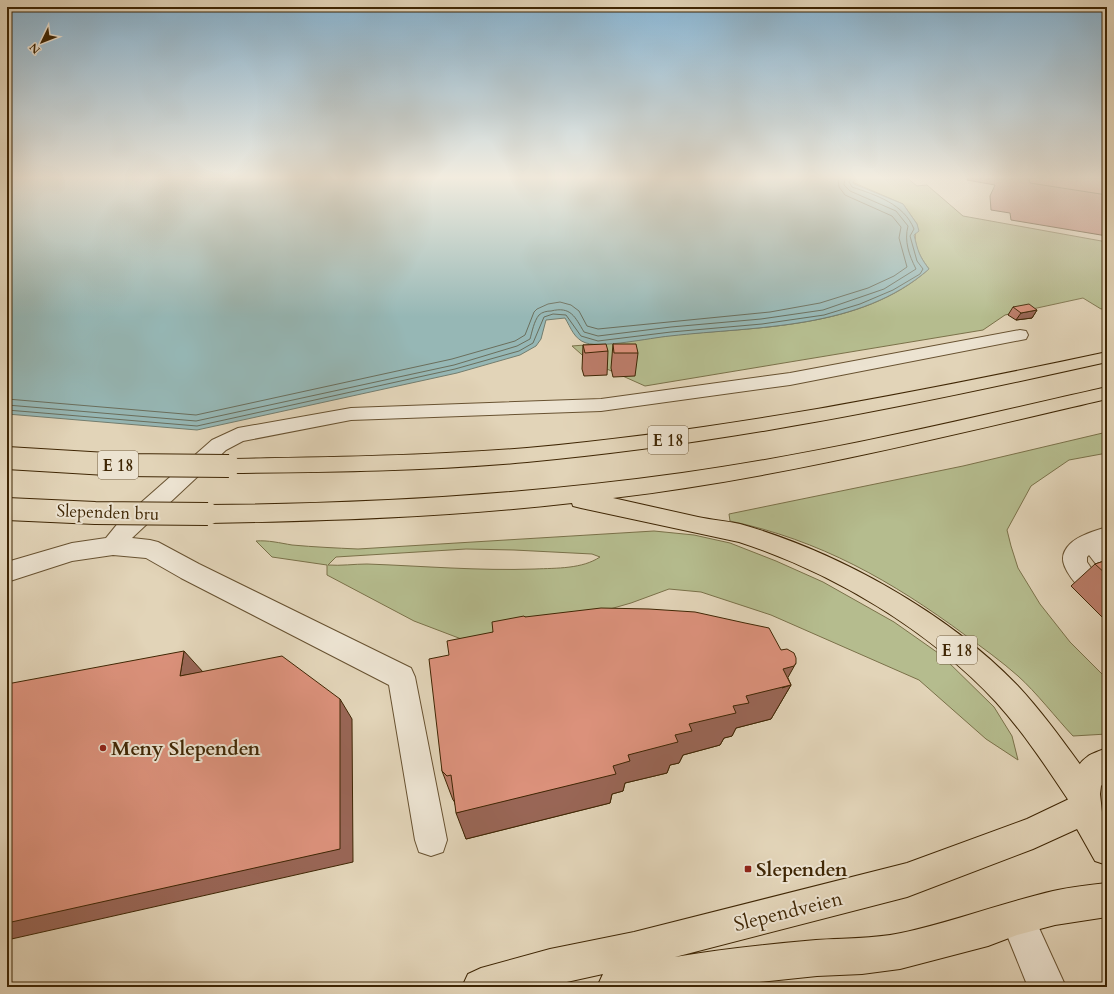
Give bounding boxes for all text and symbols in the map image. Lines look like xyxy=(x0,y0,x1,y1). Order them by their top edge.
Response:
north arrow xyxy=(22,22,62,62)
text: N xyxy=(26,40,44,57)
road number: E 18 xyxy=(648,426,688,454)
road number: E 18 xyxy=(98,451,138,479)
street label: Slependen bru xyxy=(56,499,160,526)
road number: E 18 xyxy=(937,636,977,664)
place label: Meny Slependen xyxy=(111,735,261,762)
marker: Meny Slependen xyxy=(98,743,108,753)
place label: Slependen xyxy=(756,856,848,883)
marker: Slependen xyxy=(743,864,753,874)
street label: Slependveien xyxy=(731,885,846,938)

